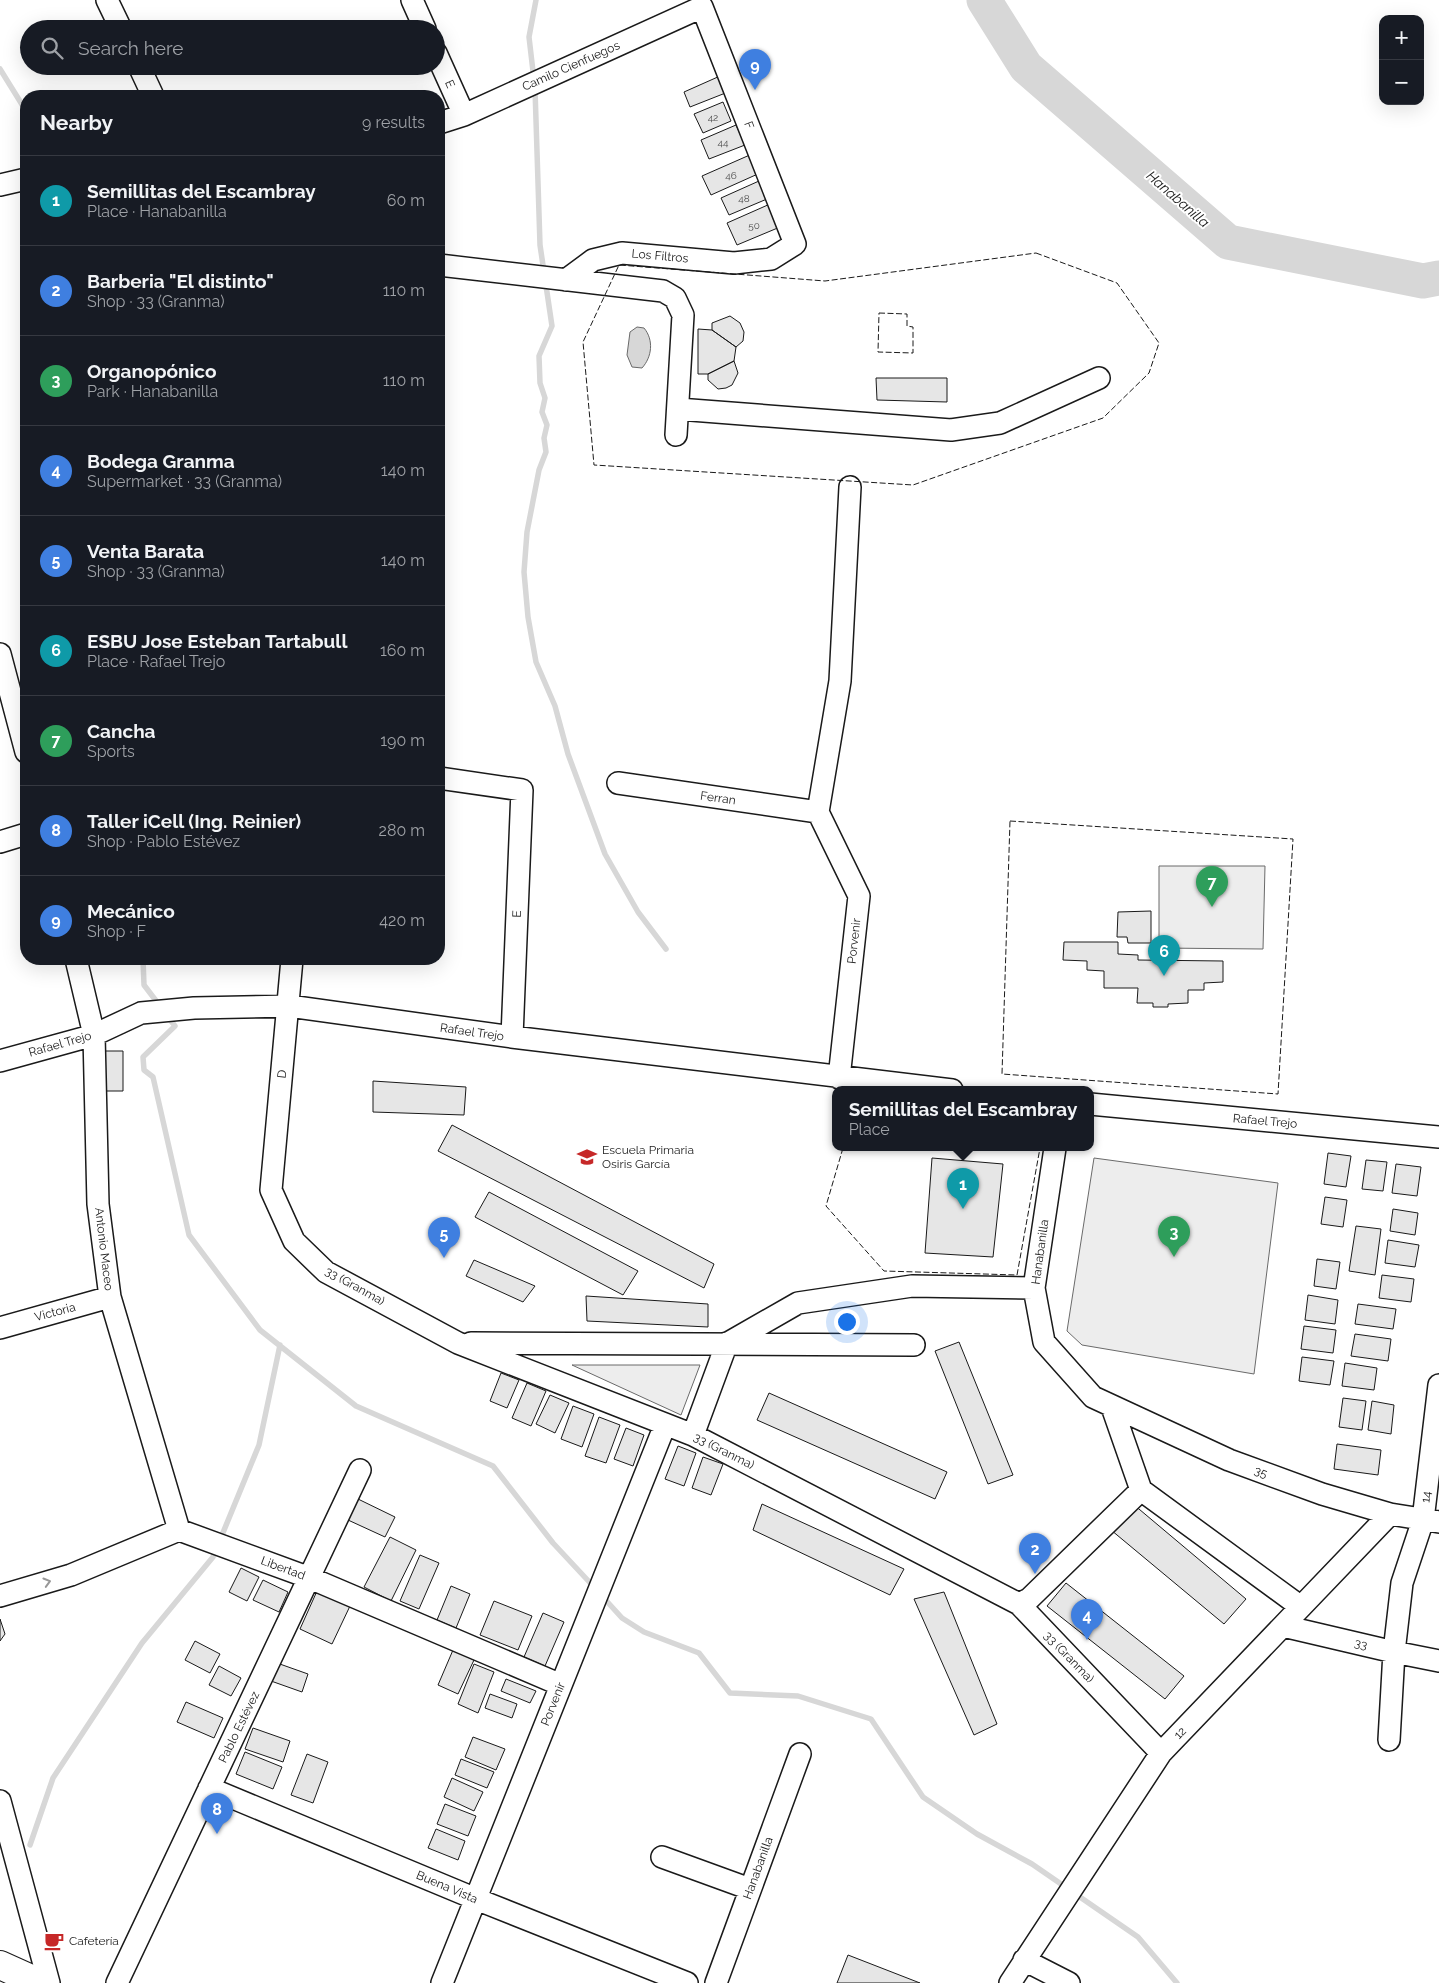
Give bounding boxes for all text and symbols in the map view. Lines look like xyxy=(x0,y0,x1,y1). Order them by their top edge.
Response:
map controls xyxy=(1379,15,1424,105)
button: + xyxy=(1379,15,1424,60)
search box xyxy=(20,20,445,75)
icon: search xyxy=(38,34,66,62)
text: Search here xyxy=(78,37,184,59)
street label: Camilo Cienfuegos xyxy=(520,38,622,94)
pin: 9 xyxy=(739,49,771,90)
button: − xyxy=(1379,60,1424,105)
street label: E xyxy=(442,78,458,90)
text: Nearby xyxy=(40,110,113,135)
house number: 42 xyxy=(708,112,718,123)
text: 9 results xyxy=(362,113,425,132)
street label: F xyxy=(741,119,757,131)
house number: 44 xyxy=(718,137,729,148)
water label: Hanabanilla xyxy=(1143,168,1213,230)
house number: 46 xyxy=(725,170,737,181)
text: Semillitas del Escambray xyxy=(87,180,316,202)
text: 1 xyxy=(52,191,60,210)
text: 60 m xyxy=(387,191,425,210)
house number: 48 xyxy=(738,193,750,204)
text: Place · Hanabanilla xyxy=(87,202,227,221)
house number: 50 xyxy=(748,220,760,231)
street label: Los Filtros xyxy=(631,247,689,265)
text: Barberia "El distinto" xyxy=(87,270,274,292)
text: 2 xyxy=(51,281,61,300)
text: 110 m xyxy=(383,281,425,300)
text: Shop · 33 (Granma) xyxy=(87,292,225,311)
text: Organopónico xyxy=(87,360,217,382)
text: 3 xyxy=(52,371,60,390)
text: 110 m xyxy=(383,371,425,390)
text: Park · Hanabanilla xyxy=(87,382,218,401)
text: Bodega Granma xyxy=(87,450,235,472)
text: 4 xyxy=(51,461,61,480)
text: 140 m xyxy=(381,461,425,480)
text: Supermarket · 33 (Granma) xyxy=(87,472,282,491)
text: Venta Barata xyxy=(87,540,204,562)
text: 5 xyxy=(52,551,60,570)
text: 140 m xyxy=(381,551,425,570)
text: Shop · 33 (Granma) xyxy=(87,562,225,581)
text: ESBU Jose Esteban Tartabull xyxy=(87,630,347,652)
text: 6 xyxy=(51,641,61,660)
text: 160 m xyxy=(380,641,425,660)
text: Place · Rafael Trejo xyxy=(87,652,225,671)
text: Cancha xyxy=(87,720,156,742)
text: 7 xyxy=(52,731,60,750)
text: 190 m xyxy=(380,731,425,750)
text: Sports xyxy=(87,742,135,761)
street label: Ferran xyxy=(699,789,737,807)
text: Taller iCell (Ing. Reinier) xyxy=(87,810,301,832)
text: 8 xyxy=(51,821,61,840)
text: 280 m xyxy=(379,821,425,840)
text: Shop · Pablo Estévez xyxy=(87,832,240,851)
pin: 7 xyxy=(1196,866,1228,907)
text: Mecánico xyxy=(87,900,175,922)
street label: E xyxy=(510,910,524,918)
text: 9 xyxy=(51,911,61,930)
text: 420 m xyxy=(379,911,425,930)
street label: Porvenir xyxy=(845,917,863,964)
text: Shop · F xyxy=(87,922,146,941)
pin: 6 xyxy=(1148,935,1180,976)
street label: Rafael Trejo xyxy=(439,1021,505,1043)
street label: Rafael Trejo xyxy=(27,1028,93,1060)
street label: D xyxy=(275,1069,289,1079)
popup xyxy=(832,1086,1094,1151)
text: Semillitas del Escambray xyxy=(849,1098,1077,1120)
street label: Rafael Trejo xyxy=(1232,1111,1298,1131)
text: Place xyxy=(849,1120,890,1139)
place label: Escuela Primaria Osiris García xyxy=(602,1143,694,1171)
school or university icon: Escuela Primaria Osiris García xyxy=(576,1146,598,1168)
pin: 1 xyxy=(947,1168,979,1209)
street label: Antonio Maceo xyxy=(92,1207,116,1291)
pin: 3 xyxy=(1158,1216,1190,1257)
pin: 5 xyxy=(428,1217,460,1258)
street label: Hanabanilla xyxy=(1029,1219,1051,1285)
street label: 33 (Granma) xyxy=(323,1264,387,1308)
street label: Victoria xyxy=(33,1300,77,1324)
your location xyxy=(834,1309,860,1335)
street label: 33 (Granma) xyxy=(691,1430,757,1472)
street label: 35 xyxy=(1253,1463,1270,1481)
street label: 14 xyxy=(1418,1490,1434,1504)
pin: 2 xyxy=(1019,1533,1051,1574)
street label: Libertad xyxy=(259,1554,307,1582)
one-way arrow xyxy=(42,1578,50,1588)
pin: 4 xyxy=(1071,1599,1103,1640)
street label: 33 (Granma) xyxy=(1041,1628,1097,1686)
street label: 33 xyxy=(1353,1636,1369,1652)
street label: Porvenir xyxy=(538,1679,568,1728)
street label: Pablo Estévez xyxy=(216,1689,262,1765)
street label: 12 xyxy=(1171,1724,1189,1742)
pin: 8 xyxy=(201,1793,233,1834)
street label: Hanabanilla xyxy=(740,1835,776,1901)
street label: Buena Vista xyxy=(414,1868,480,1906)
cafe icon: Cafetería xyxy=(43,1930,65,1952)
place label: Cafetería xyxy=(69,1934,119,1948)

